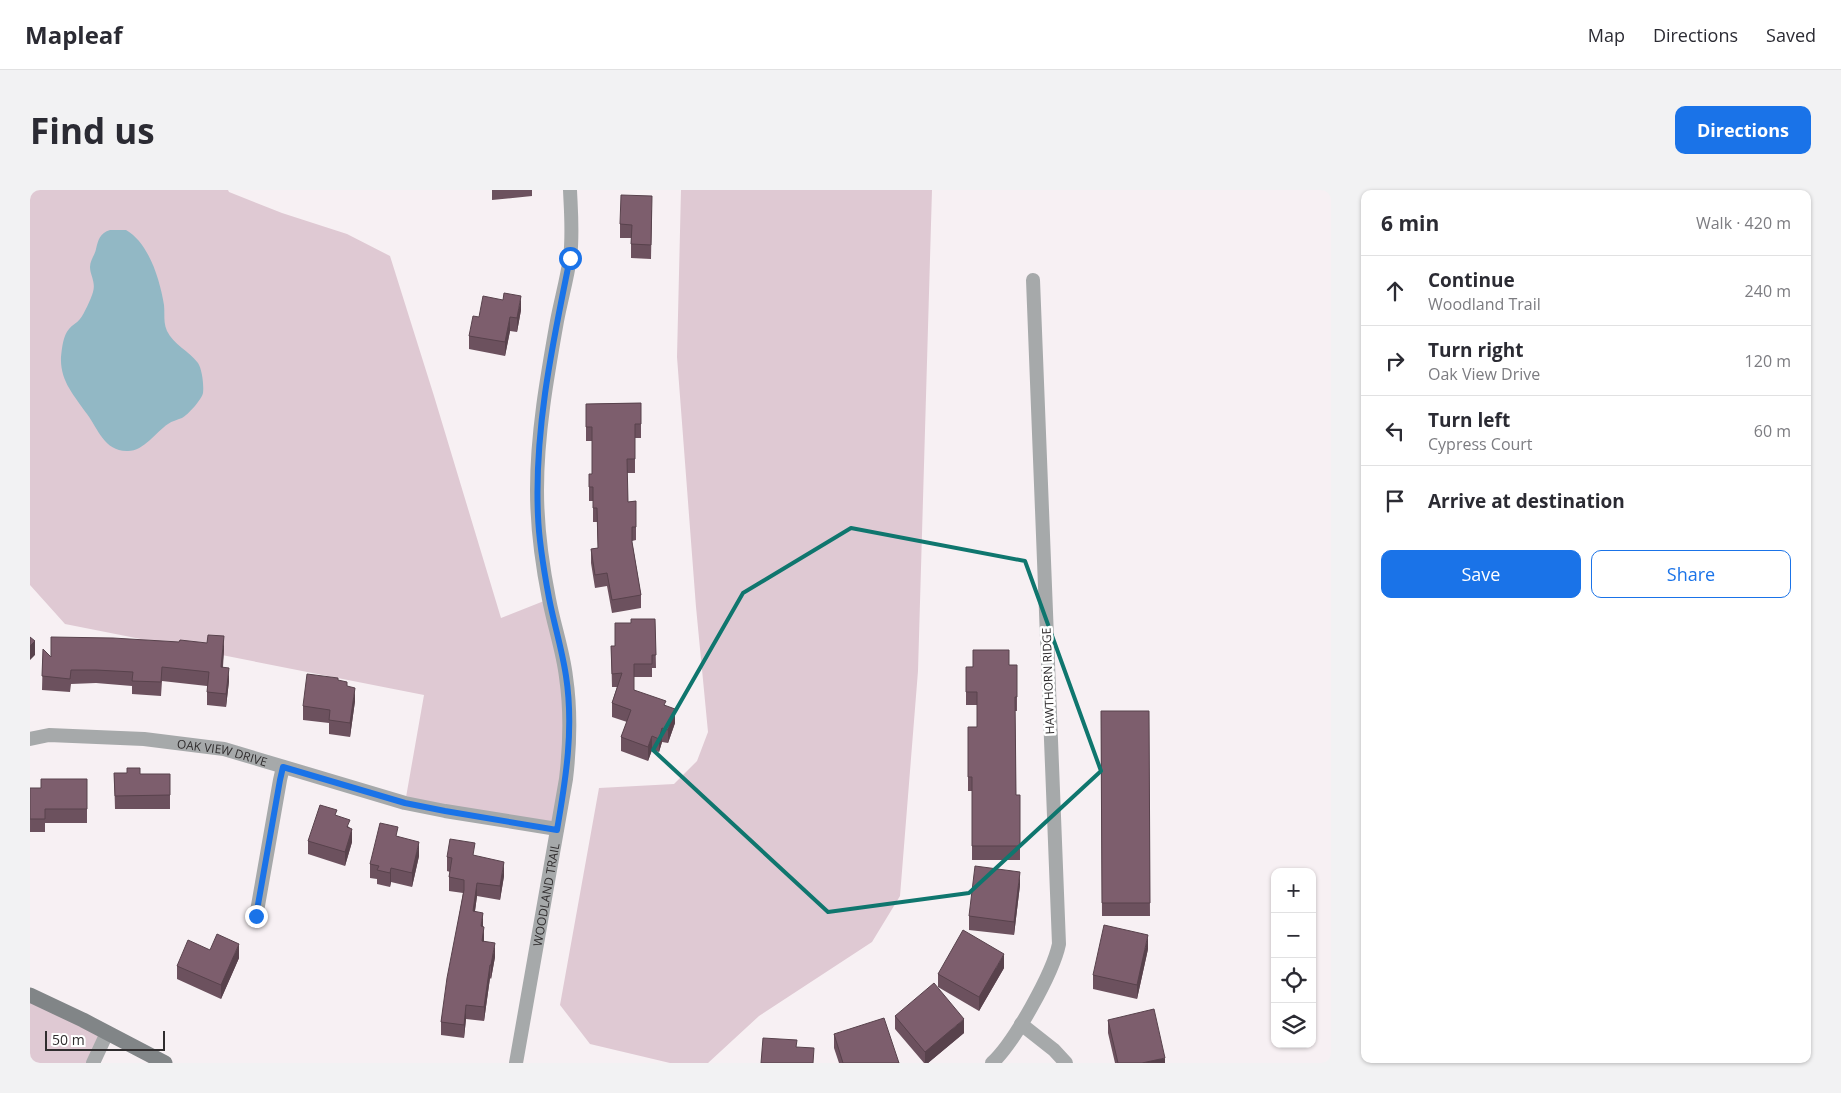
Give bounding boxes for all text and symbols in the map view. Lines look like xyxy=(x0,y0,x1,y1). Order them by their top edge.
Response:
text: Mapleaf xyxy=(25,18,123,51)
text: Map xyxy=(1588,23,1625,47)
text: Directions xyxy=(1653,23,1738,47)
text: Saved xyxy=(1766,23,1816,47)
button: Directions xyxy=(1675,106,1811,154)
text: Find us xyxy=(30,107,155,154)
text: 6 min xyxy=(1381,209,1439,237)
text: Walk · 420 m xyxy=(1696,212,1791,234)
route start xyxy=(559,247,582,270)
text: Continue xyxy=(1428,267,1515,293)
icon: ahead xyxy=(1381,277,1409,305)
text: 240 m xyxy=(1745,280,1791,302)
text: Woodland Trail xyxy=(1428,293,1541,315)
text: Turn right xyxy=(1428,337,1523,363)
icon: right xyxy=(1381,347,1409,375)
text: 120 m xyxy=(1745,350,1791,372)
text: Oak View Drive xyxy=(1428,363,1540,385)
text: Turn left xyxy=(1428,407,1510,433)
icon: left xyxy=(1381,417,1409,445)
text: 60 m xyxy=(1754,420,1791,442)
text: Cypress Court xyxy=(1428,433,1533,455)
icon: arrive xyxy=(1381,487,1409,515)
text: Arrive at destination xyxy=(1428,488,1625,514)
button: Save xyxy=(1381,550,1581,598)
button: Share xyxy=(1591,550,1791,598)
street label: HAWTHORN RIDGE xyxy=(1038,627,1058,735)
street label: OAK VIEW DRIVE xyxy=(176,735,270,770)
street label: WOODLAND TRAIL xyxy=(528,842,563,948)
map controls xyxy=(1271,868,1316,1048)
button: + xyxy=(1271,868,1316,913)
route end xyxy=(245,905,268,928)
button: − xyxy=(1271,913,1316,958)
button: locate xyxy=(1271,958,1316,1003)
button: layers xyxy=(1271,1003,1316,1048)
scale bar xyxy=(45,1028,165,1051)
text: 50 m xyxy=(52,1030,85,1049)

